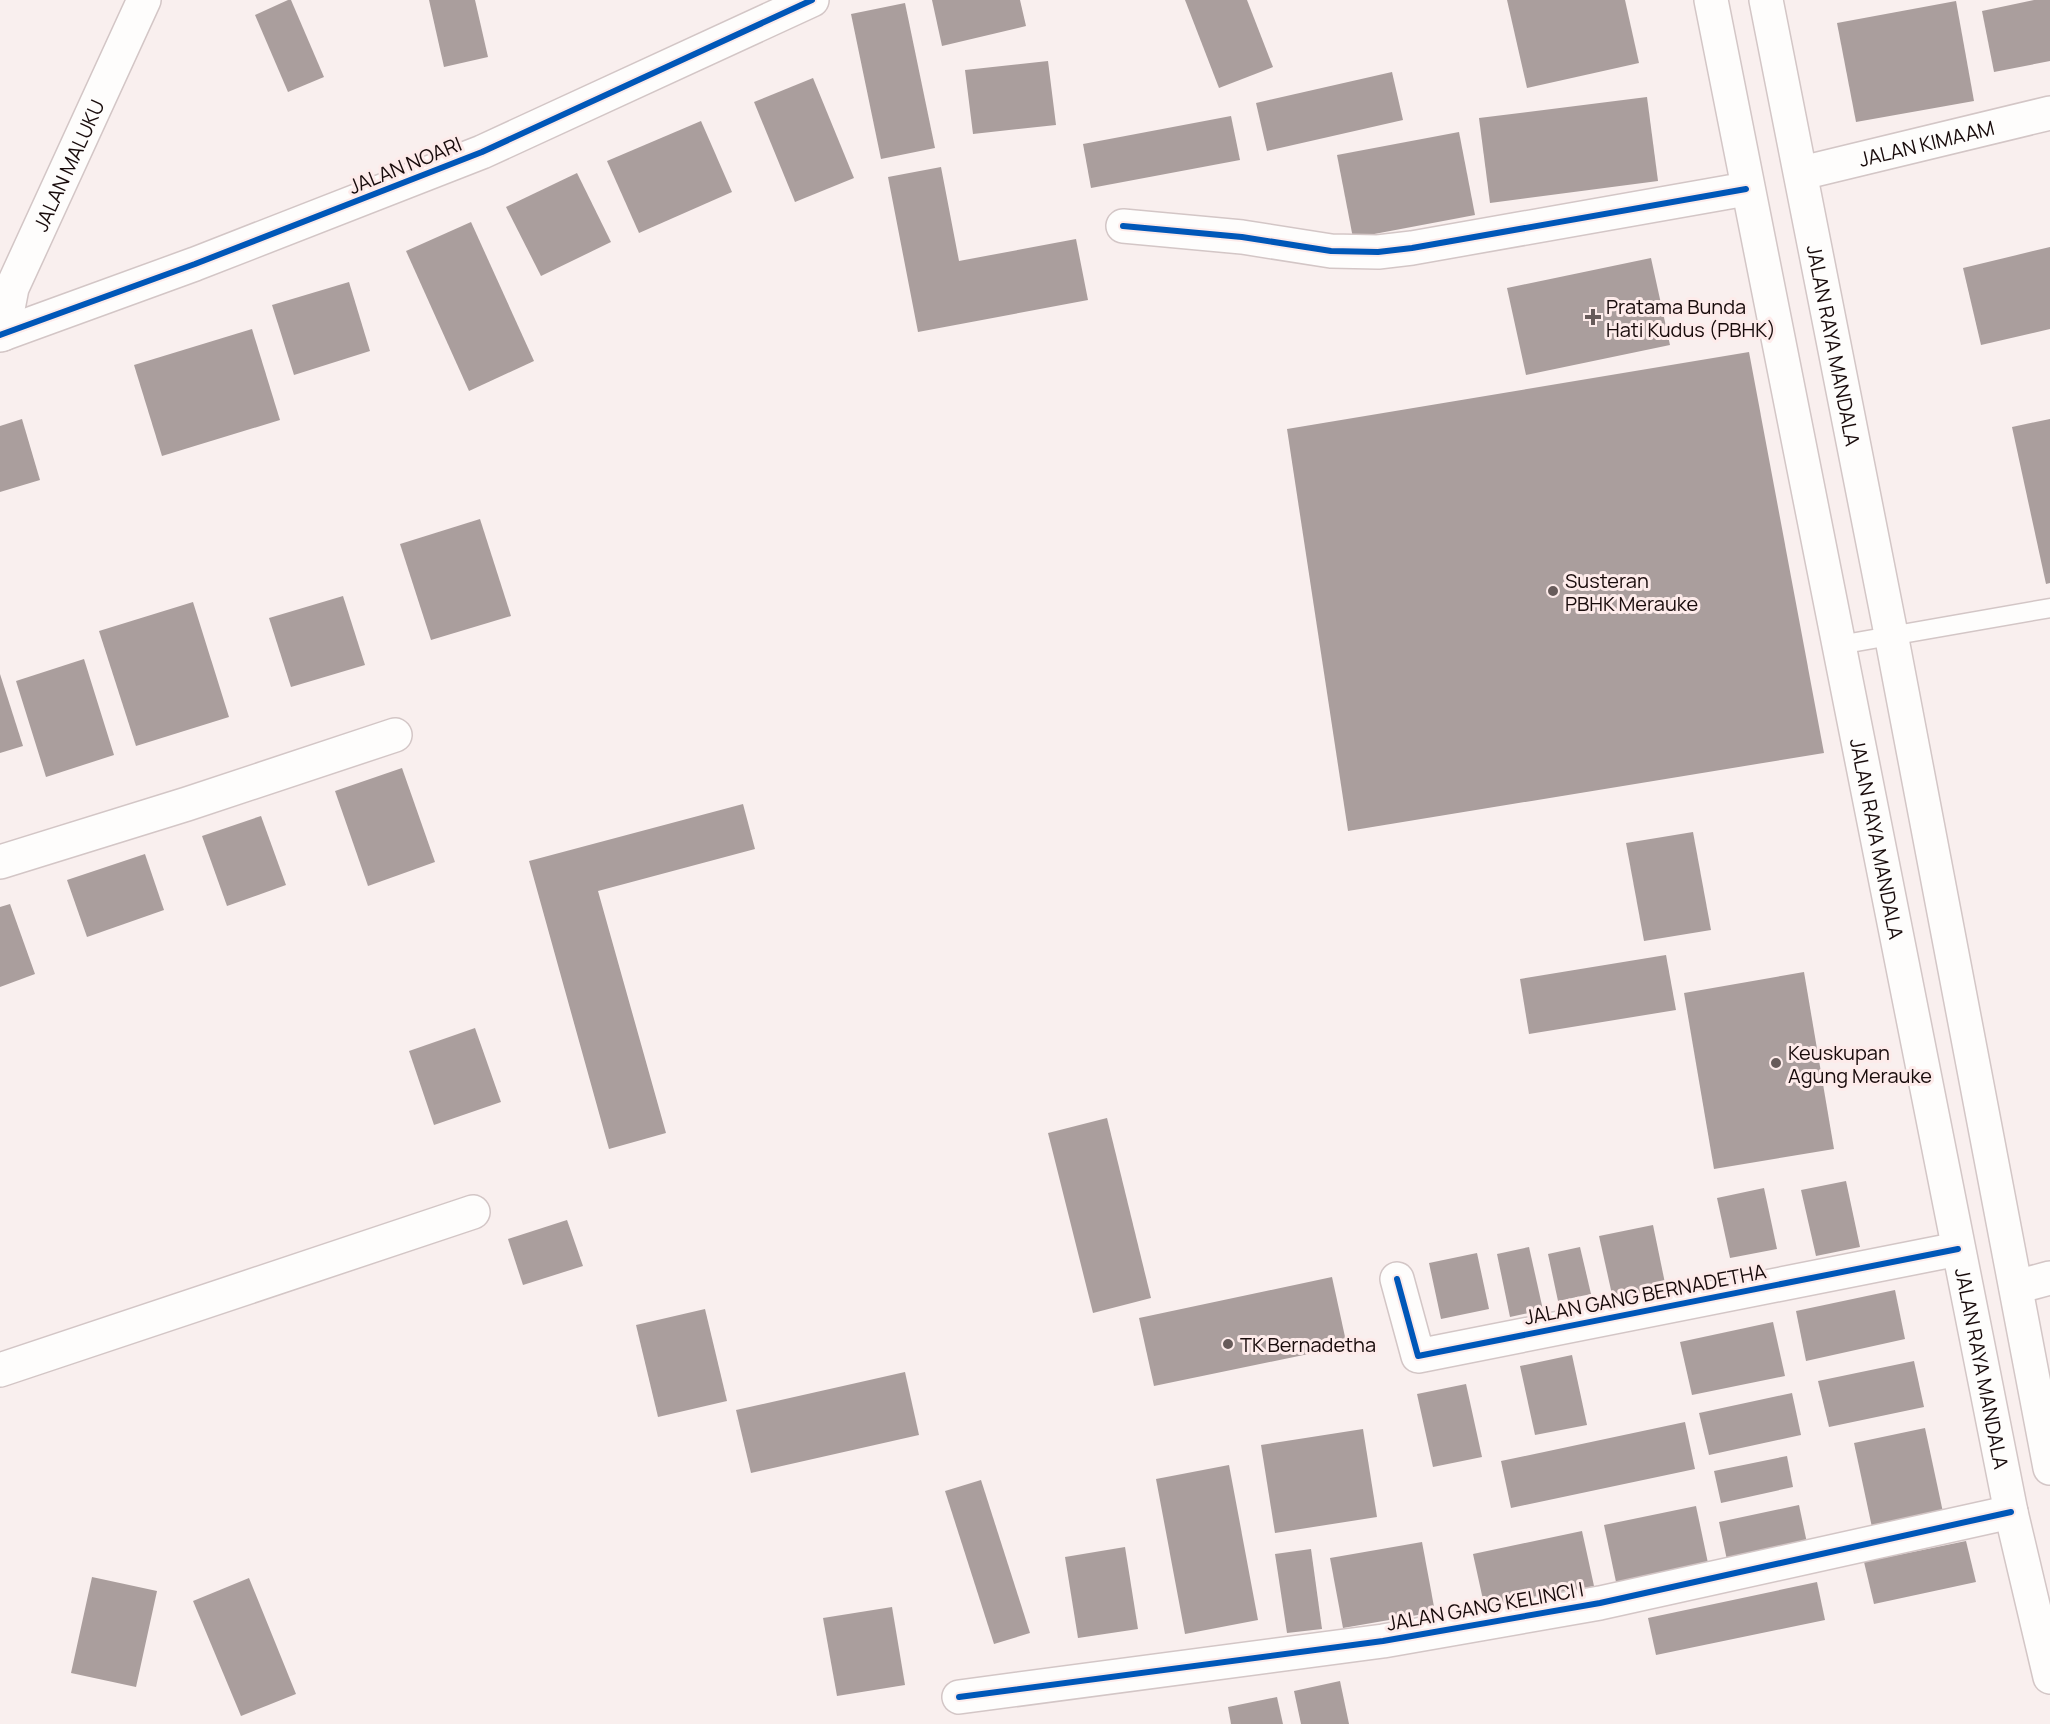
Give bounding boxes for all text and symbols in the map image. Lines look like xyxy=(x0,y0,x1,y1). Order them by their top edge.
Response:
street label: JALAN MALUKU xyxy=(26,95,110,235)
street label: JALAN KIMAAM xyxy=(1856,114,1997,172)
street label: JALAN NOARI xyxy=(344,130,466,200)
street label: JALAN RAYA MANDALA xyxy=(1801,242,1867,449)
place label: Pratama Bunda Hati Kudus (PBHK) xyxy=(1606,293,1776,343)
marker: Pratama Bunda Hati Kudus (PBHK) xyxy=(1584,308,1602,326)
place label: Susteran PBHK Merauke xyxy=(1565,567,1698,617)
marker: Susteran PBHK Merauke xyxy=(1546,584,1560,598)
street label: JALAN RAYA MANDALA xyxy=(1844,736,1911,942)
place label: Keuskupan Agung Merauke xyxy=(1788,1039,1932,1089)
marker: Keuskupan Agung Merauke xyxy=(1769,1056,1783,1070)
street label: JALAN GANG BERNADETHA xyxy=(1522,1257,1769,1331)
street label: JALAN RAYA MANDALA xyxy=(1949,1265,2016,1472)
place label: TK Bernadetha xyxy=(1240,1331,1376,1358)
marker: TK Bernadetha xyxy=(1221,1337,1235,1351)
street label: JALAN GANG KELINCI I xyxy=(1384,1575,1586,1637)

